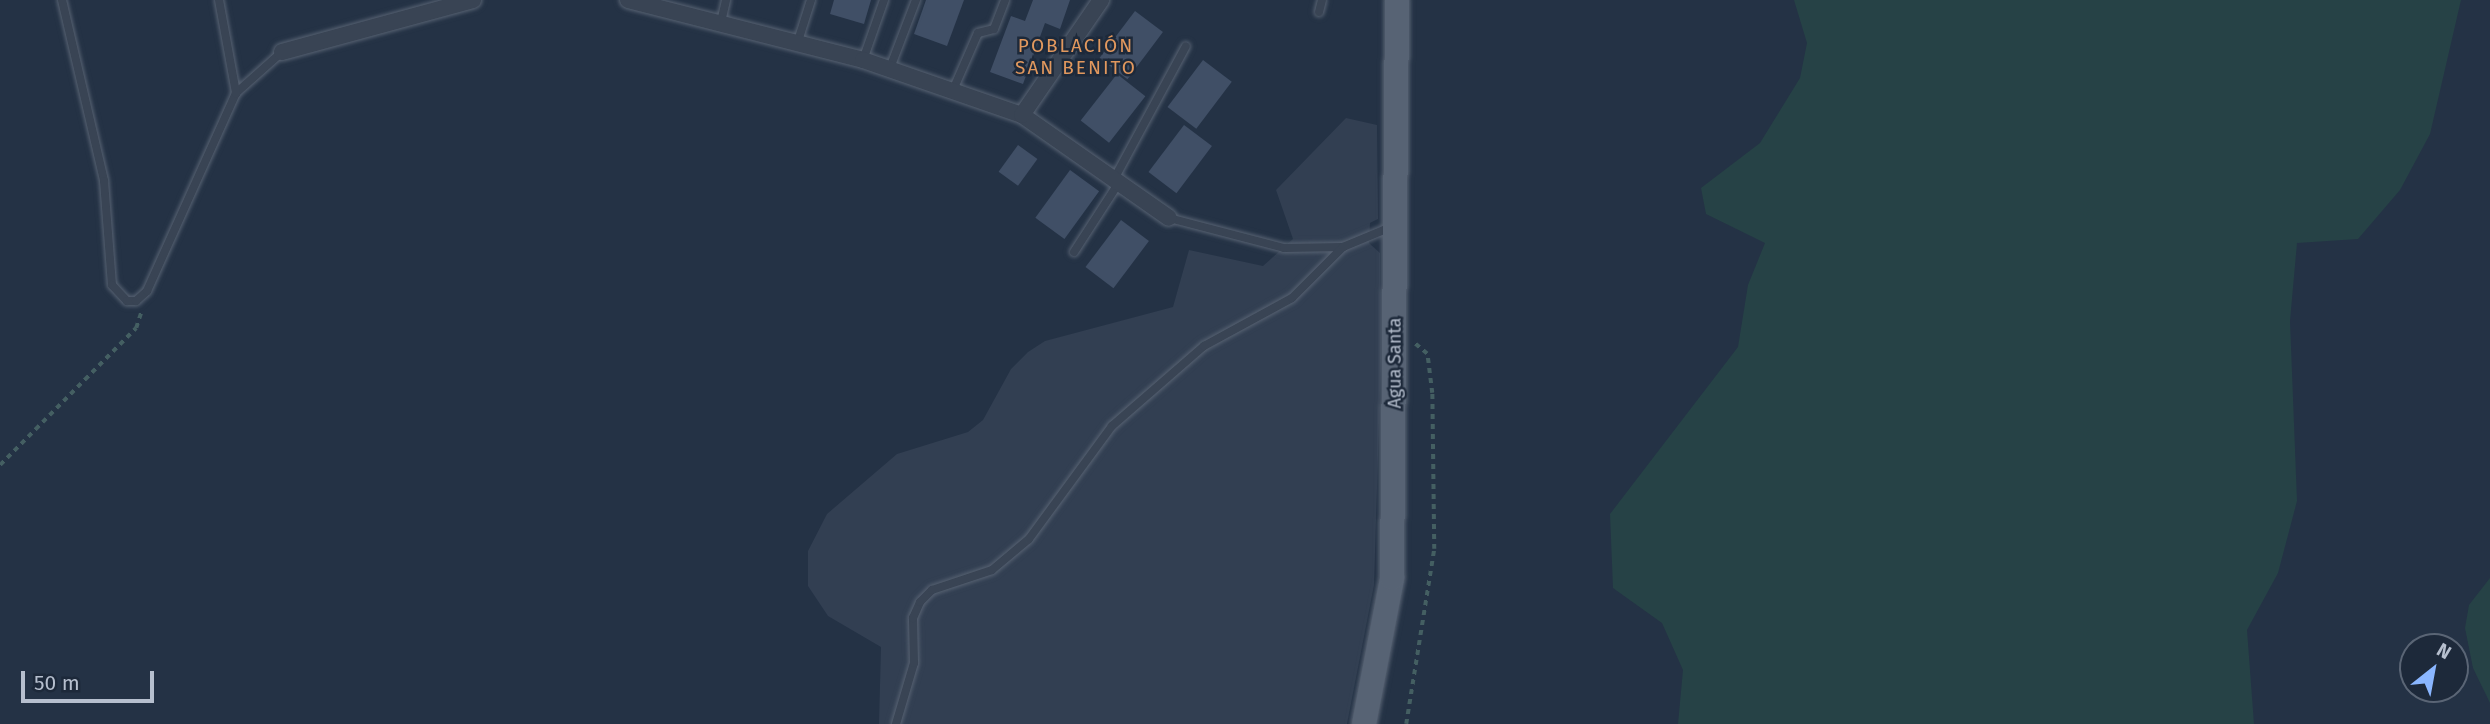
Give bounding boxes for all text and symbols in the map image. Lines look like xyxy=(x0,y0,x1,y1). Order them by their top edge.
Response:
district label: POBLACIÓN SAN BENITO xyxy=(1016,35,1136,79)
street label: Agua Santa xyxy=(1384,318,1406,408)
north arrow xyxy=(2399,633,2469,703)
text: N xyxy=(2433,638,2455,664)
scale bar xyxy=(24,658,158,702)
text: 50 m xyxy=(34,670,80,696)

